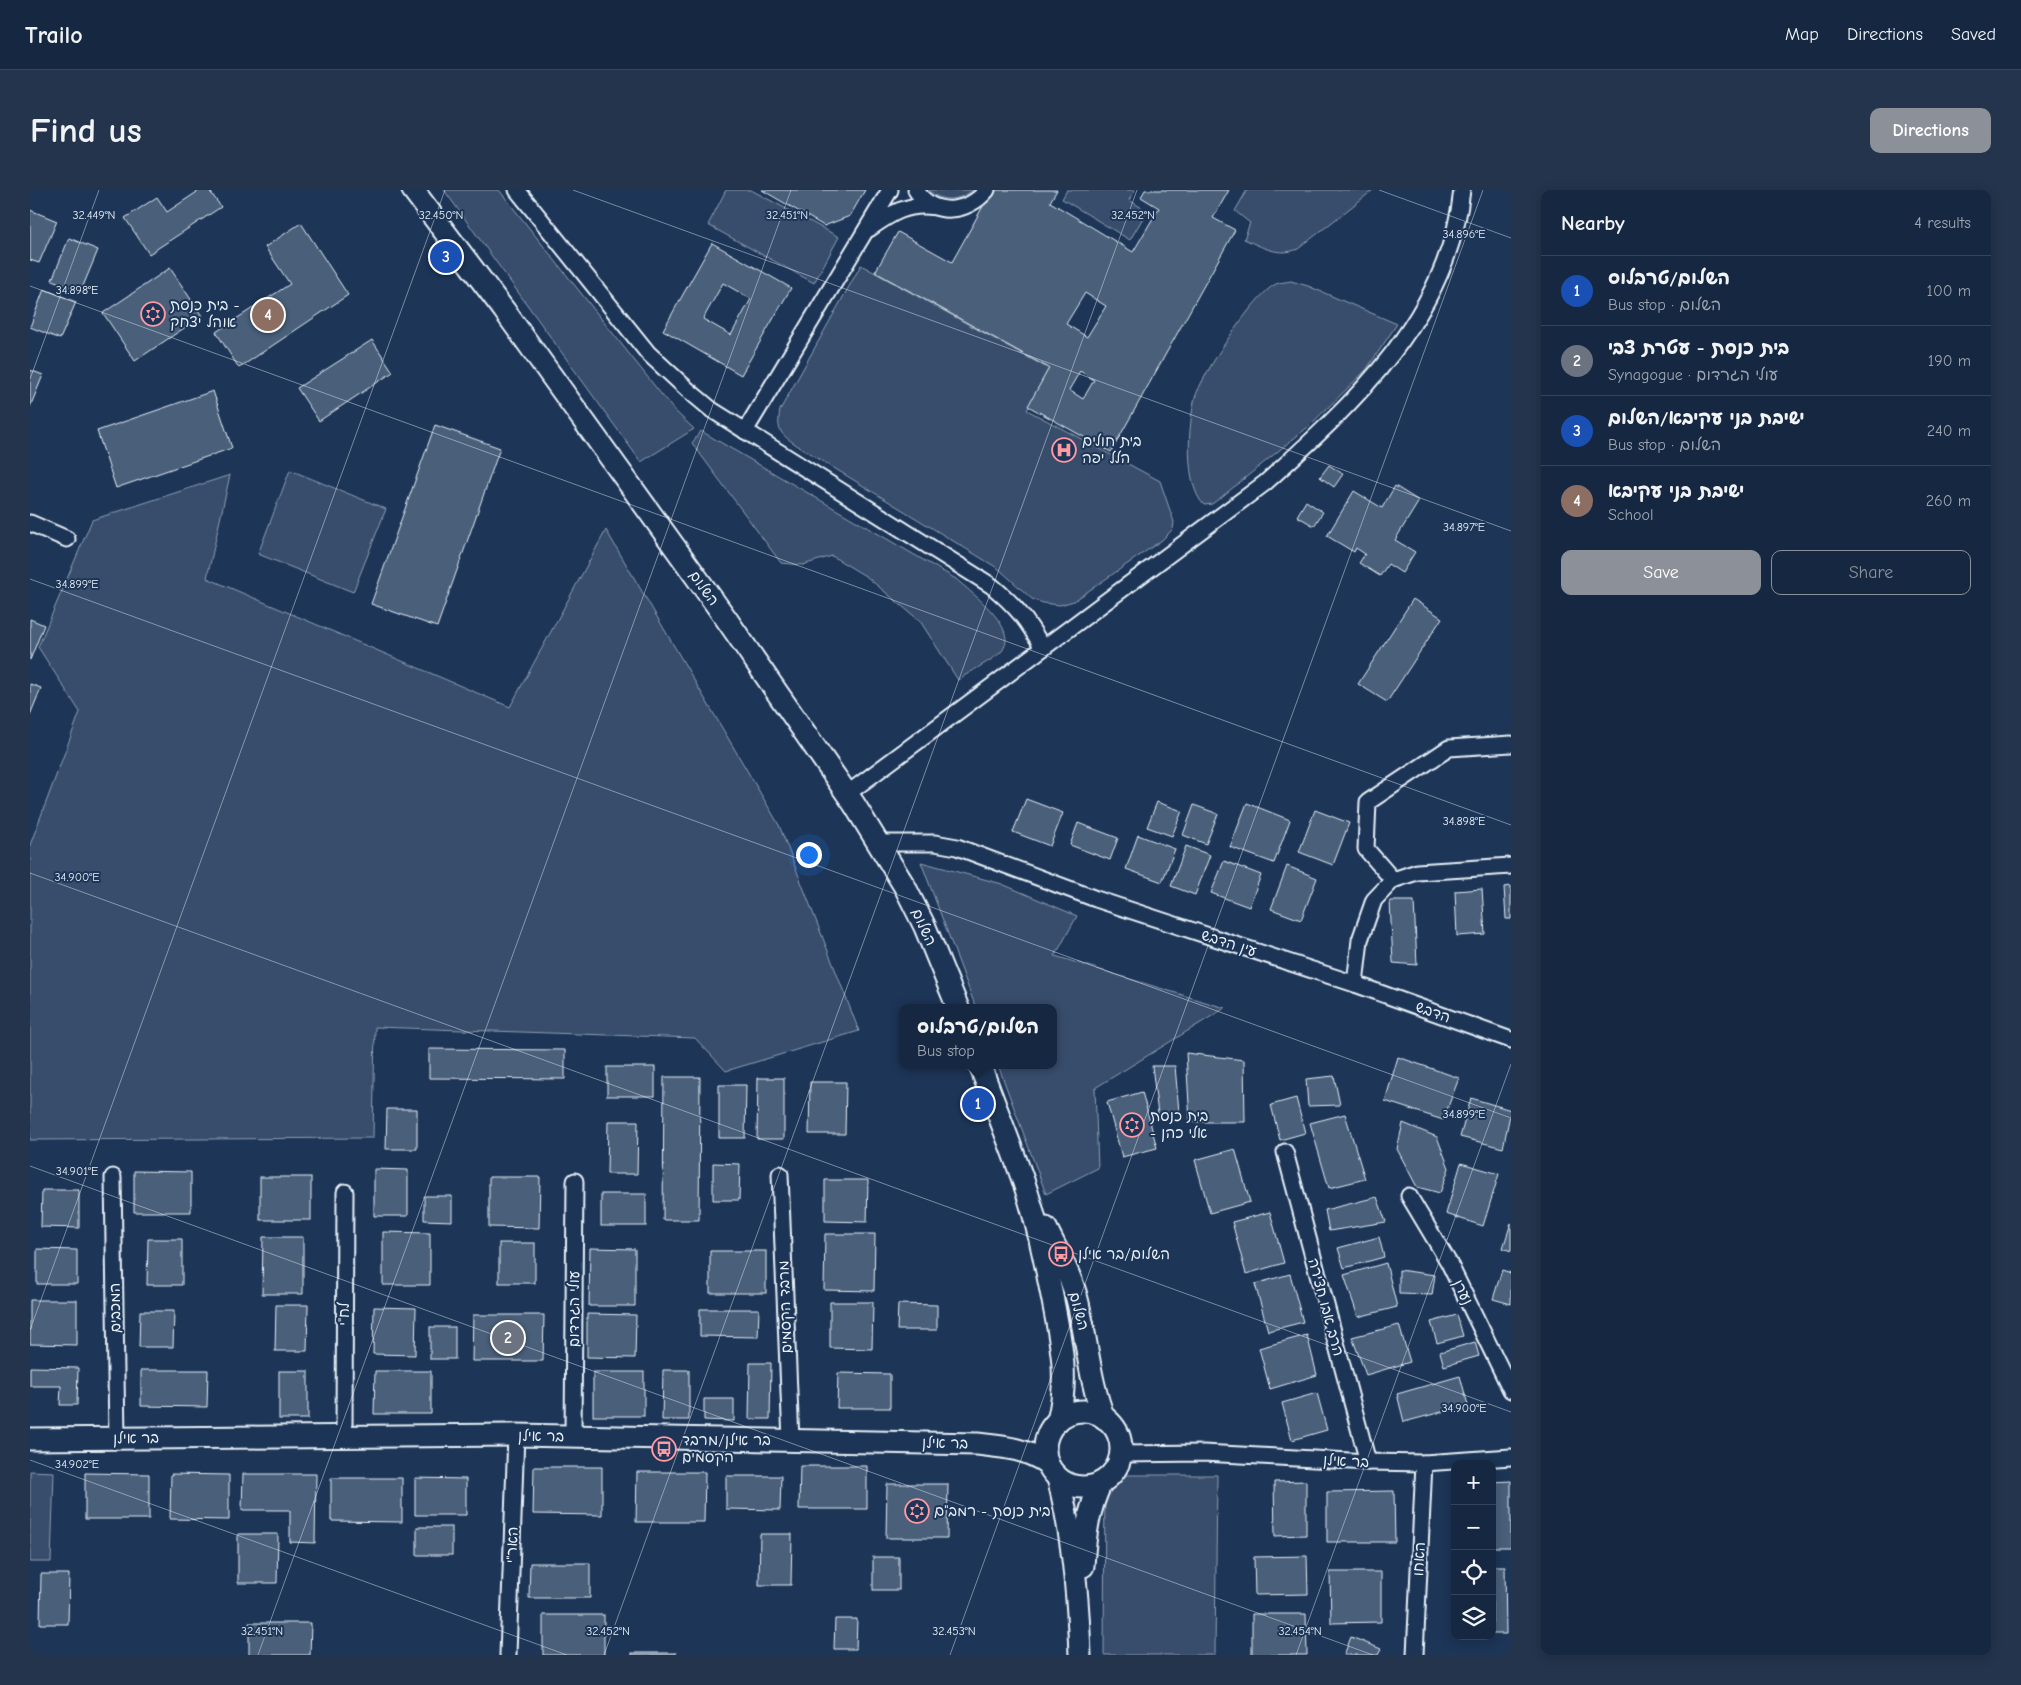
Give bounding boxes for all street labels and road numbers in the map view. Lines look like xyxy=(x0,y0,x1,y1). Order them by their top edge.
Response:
street label: השלום xyxy=(685,567,723,609)
street label: השלום xyxy=(908,905,940,949)
street label: עין הדבש xyxy=(1199,926,1259,960)
street label: הדבש xyxy=(1413,997,1453,1027)
street label: הרב אבו חצירה xyxy=(1304,1256,1348,1358)
street label: מרבד הקסמים xyxy=(774,1260,797,1354)
street label: עולי הגרדום xyxy=(565,1270,583,1347)
street label: נערן xyxy=(1449,1276,1477,1308)
street label: המכבים xyxy=(106,1283,124,1333)
street label: השלום xyxy=(1065,1290,1093,1332)
street label: לח"י xyxy=(335,1301,353,1326)
street label: בר אילן xyxy=(518,1427,564,1445)
street label: בר אילן xyxy=(113,1429,159,1447)
street label: בר אילן xyxy=(922,1434,968,1452)
street label: בר אילן xyxy=(1322,1451,1370,1471)
street label: האר"י xyxy=(502,1526,522,1564)
street label: האחו xyxy=(1409,1541,1429,1577)

